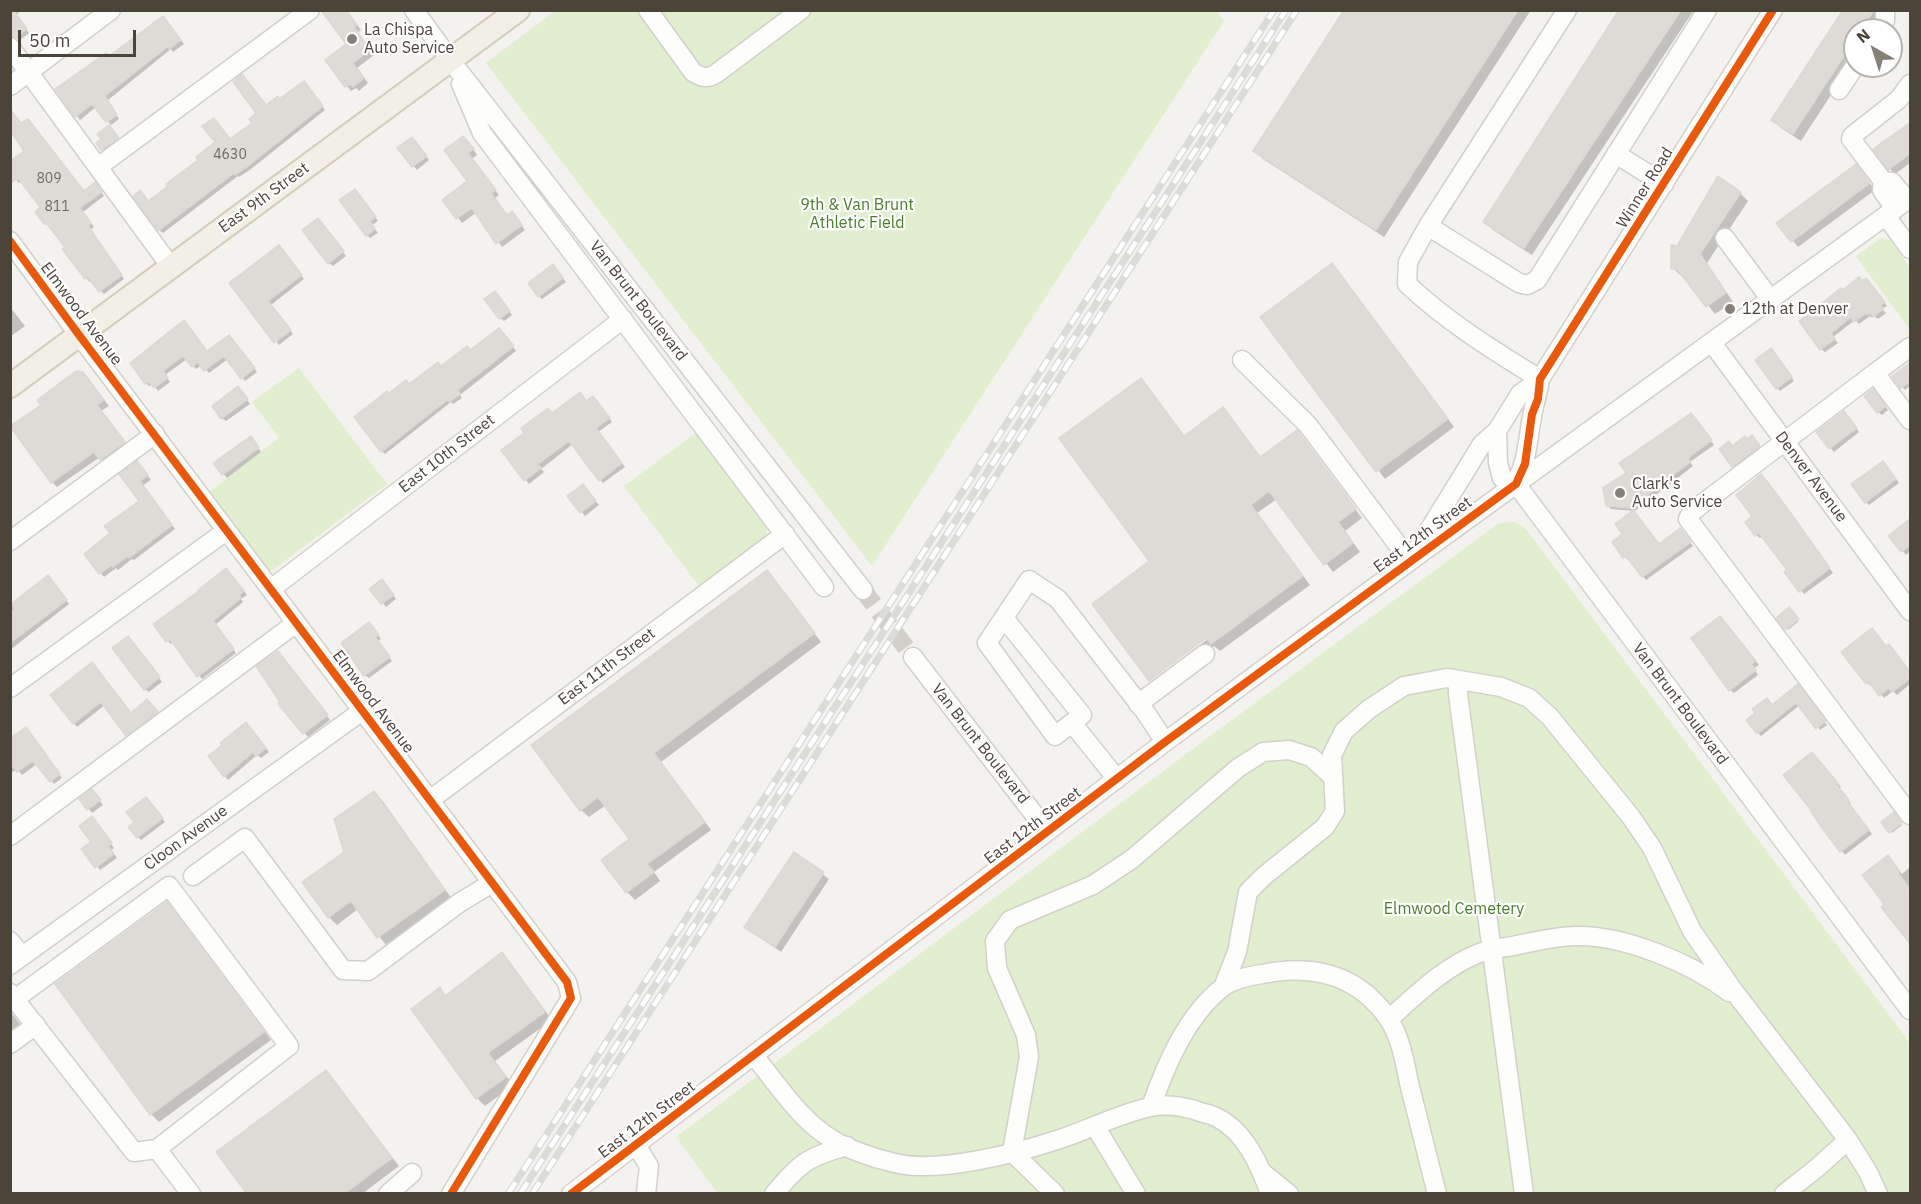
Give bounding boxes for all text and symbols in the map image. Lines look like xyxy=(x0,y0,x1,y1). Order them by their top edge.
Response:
scale bar xyxy=(21,18,140,56)
north arrow xyxy=(1843,18,1903,78)
place label: La Chispa Auto Service xyxy=(364,20,454,58)
text: N xyxy=(1852,24,1874,47)
text: 50 m xyxy=(29,29,71,52)
marker: La Chispa Auto Service xyxy=(345,32,359,46)
street label: Winner Road xyxy=(1613,144,1677,232)
house number: 4630 xyxy=(213,147,247,163)
street label: East 9th Street xyxy=(215,159,313,237)
house number: 809 xyxy=(36,171,62,187)
park label: 9th & Van Brunt Athletic Field xyxy=(800,195,914,233)
house number: 811 xyxy=(44,199,70,215)
street label: Van Brunt Boulevard xyxy=(585,237,691,365)
street label: Elmwood Avenue xyxy=(36,259,126,369)
place label: 12th at Denver xyxy=(1742,299,1848,319)
marker: 12th at Denver xyxy=(1723,302,1737,316)
street label: East 10th Street xyxy=(395,411,499,497)
street label: Denver Avenue xyxy=(1771,428,1851,526)
place label: Clark's Auto Service xyxy=(1632,474,1722,512)
marker: Clark's Auto Service xyxy=(1613,486,1627,500)
street label: East 12th Street xyxy=(1370,493,1476,577)
street label: East 11th Street xyxy=(555,624,659,710)
street label: Van Brunt Boulevard xyxy=(1628,639,1732,769)
street label: Elmwood Avenue xyxy=(328,647,418,757)
street label: Van Brunt Boulevard xyxy=(927,680,1033,808)
street label: East 12th Street xyxy=(981,783,1085,869)
street label: Cloon Avenue xyxy=(141,801,231,875)
park label: Elmwood Cemetery xyxy=(1384,899,1524,919)
street label: East 12th Street xyxy=(595,1077,699,1163)

